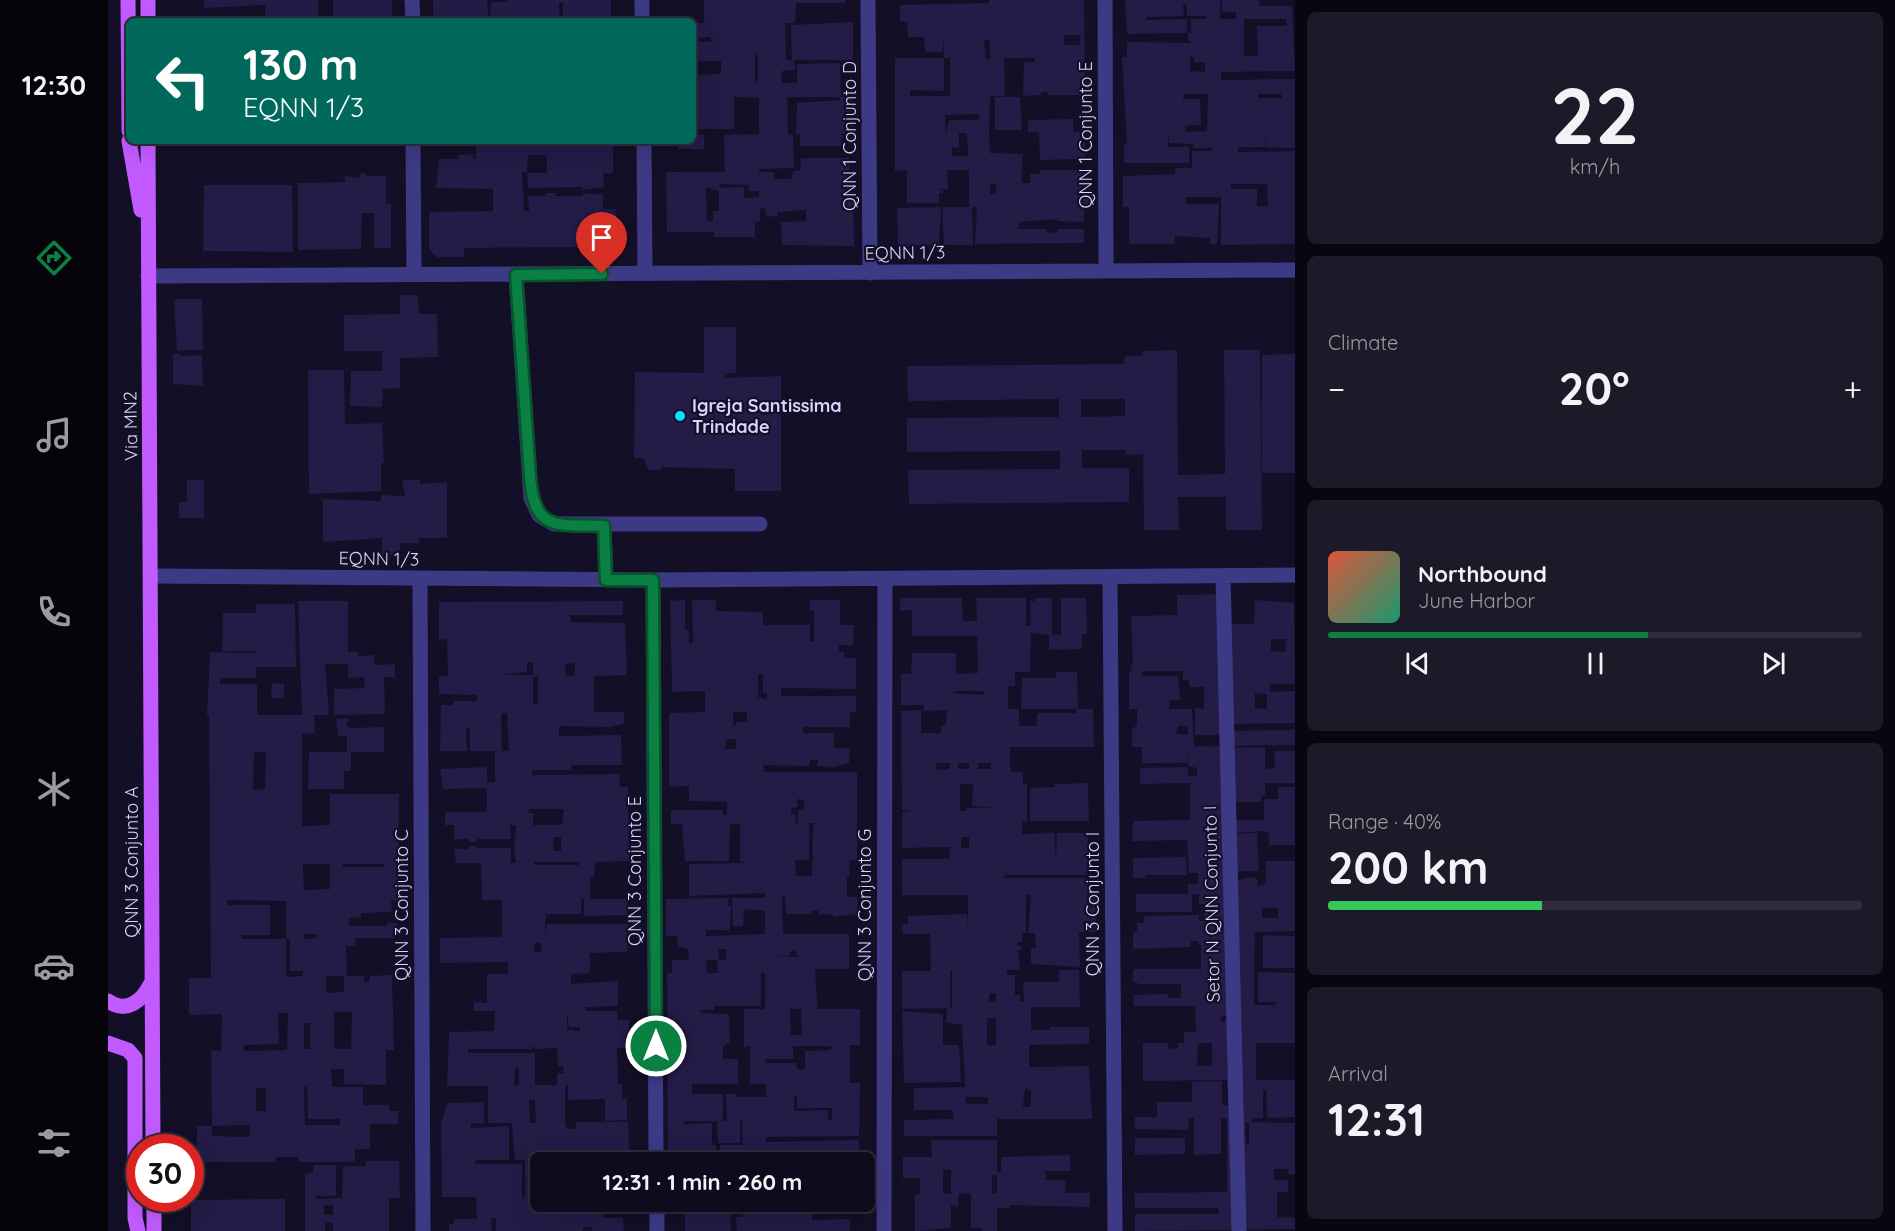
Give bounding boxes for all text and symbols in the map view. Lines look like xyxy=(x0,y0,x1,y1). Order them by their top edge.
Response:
text: 130 m xyxy=(243,38,358,91)
icon: left xyxy=(144,42,222,120)
street label: QNN 1 Conjunto D xyxy=(838,61,861,211)
street label: QNN 1 Conjunto E xyxy=(1074,61,1097,209)
text: 22 xyxy=(1551,66,1639,164)
text: 12:30 xyxy=(22,68,86,102)
text: EQNN 1/3 xyxy=(243,90,364,124)
text: km/h xyxy=(1570,154,1620,179)
pin xyxy=(576,212,627,274)
icon: arrive xyxy=(585,221,618,254)
icon: directions xyxy=(33,237,75,279)
street label: EQNN 1/3 xyxy=(864,240,946,265)
text: Climate xyxy=(1328,330,1398,355)
text: 20° xyxy=(1559,360,1630,416)
text: − xyxy=(1328,368,1345,409)
text: + xyxy=(1843,368,1862,409)
street label: Via MN2 xyxy=(118,391,143,461)
place label: Igreja Santissima Trindade xyxy=(692,394,842,438)
marker: Igreja Santissima Trindade xyxy=(673,409,687,423)
icon: music xyxy=(33,414,75,456)
street label: EQNN 1/3 xyxy=(338,546,420,571)
text: Northbound xyxy=(1418,560,1547,588)
text: June Harbor xyxy=(1418,588,1535,613)
icon: phone xyxy=(33,591,75,633)
icon: previous xyxy=(1401,647,1434,680)
icon: pause xyxy=(1579,647,1612,680)
icon: next xyxy=(1757,647,1790,680)
icon: climate xyxy=(33,768,75,810)
street label: QNN 3 Conjunto A xyxy=(120,786,143,938)
street label: QNN 3 Conjunto E xyxy=(623,796,646,946)
street label: Setor N QNN Conjunto I xyxy=(1198,805,1225,1003)
text: Range · 40% xyxy=(1328,809,1441,834)
street label: QNN 3 Conjunto C xyxy=(390,829,413,981)
street label: QNN 3 Conjunto G xyxy=(853,829,876,981)
street label: QNN 3 Conjunto I xyxy=(1081,832,1104,976)
text: 200 km xyxy=(1328,839,1489,895)
icon: car xyxy=(33,945,75,987)
position arrow xyxy=(624,1014,688,1078)
text: Arrival xyxy=(1328,1061,1388,1086)
text: 12:31 xyxy=(1328,1091,1425,1147)
icon: filters xyxy=(33,1122,75,1164)
speed limit sign: 30 xyxy=(126,1134,204,1212)
text: 12:31 · 1 min · 260 m xyxy=(603,1168,802,1196)

